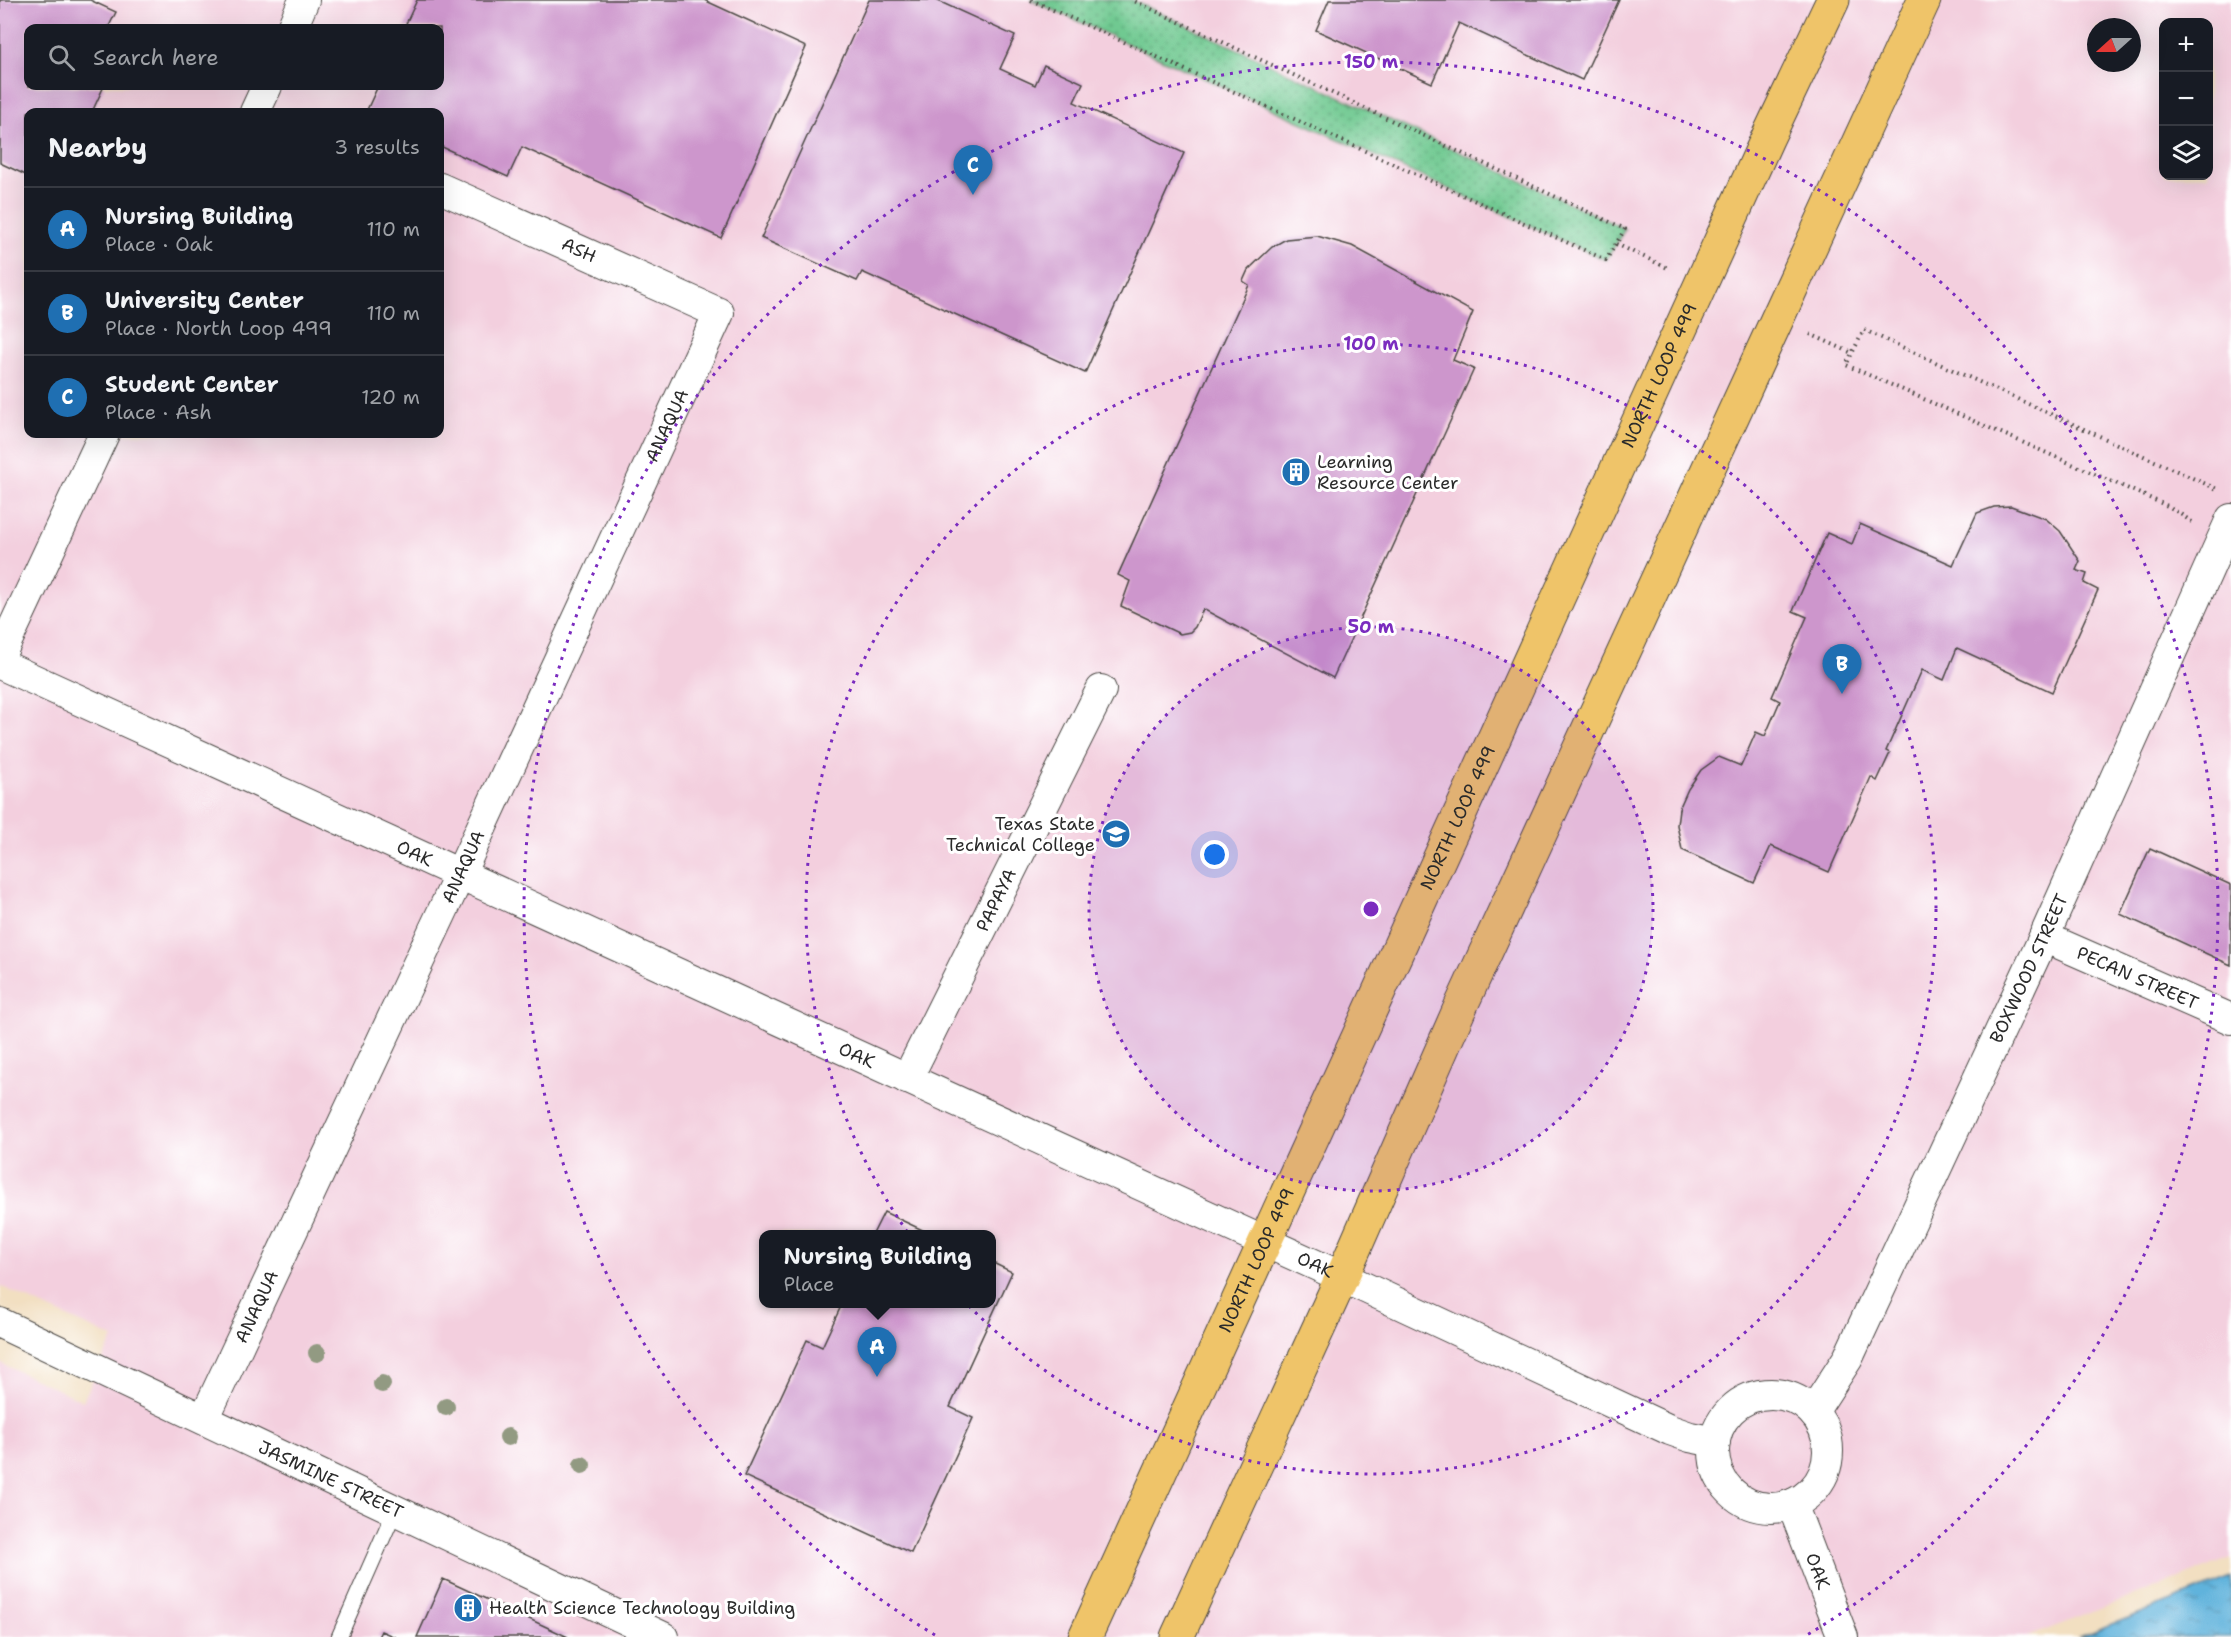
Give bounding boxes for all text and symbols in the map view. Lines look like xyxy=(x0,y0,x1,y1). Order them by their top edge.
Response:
north arrow xyxy=(2087,18,2141,72)
map controls xyxy=(2159,18,2213,180)
button: + xyxy=(2159,18,2213,72)
search box xyxy=(24,24,444,90)
icon: search xyxy=(45,41,78,74)
text: Search here xyxy=(93,43,219,72)
text: 150 m xyxy=(1344,50,1399,74)
button: − xyxy=(2159,72,2213,126)
button: layers xyxy=(2159,126,2213,180)
text: Nearby xyxy=(48,130,147,165)
text: 3 results xyxy=(334,134,420,160)
pin: C xyxy=(954,146,992,195)
text: Nursing Building xyxy=(105,202,293,231)
text: A xyxy=(60,216,75,242)
text: 110 m xyxy=(366,216,420,242)
text: Place · Oak xyxy=(105,231,213,257)
street label: ASH xyxy=(558,232,600,268)
text: University Center xyxy=(105,286,304,315)
street label: NORTH LOOP 499 xyxy=(1616,299,1703,452)
text: B xyxy=(61,300,74,326)
text: 110 m xyxy=(366,300,420,326)
text: Place · North Loop 499 xyxy=(105,315,332,341)
text: 100 m xyxy=(1343,332,1399,356)
text: Student Center xyxy=(105,370,278,399)
text: C xyxy=(61,384,74,410)
text: 120 m xyxy=(361,384,420,410)
street label: ANAQUA xyxy=(640,385,694,466)
text: Place · Ash xyxy=(105,399,212,425)
place label: Learning Resource Center xyxy=(1317,450,1459,495)
building icon: Learning Resource Center xyxy=(1280,456,1312,488)
text: 50 m xyxy=(1348,615,1395,639)
pin: B xyxy=(1822,644,1862,694)
street label: NORTH LOOP 499 xyxy=(1415,742,1501,894)
place label: Texas State Technical College xyxy=(946,812,1095,857)
school or university icon: Texas State Technical College xyxy=(1100,818,1132,850)
street label: ANAQUA xyxy=(436,826,491,907)
street label: OAK xyxy=(393,835,437,872)
your location xyxy=(1200,840,1229,869)
street label: PAPAYA xyxy=(970,864,1022,936)
street label: BOXWOOD STREET xyxy=(1984,890,2074,1047)
centre of rings xyxy=(1361,899,1381,919)
street label: PECAN STREET xyxy=(2073,941,2202,1015)
street label: OAK xyxy=(835,1037,879,1074)
street label: NORTH LOOP 499 xyxy=(1213,1184,1300,1336)
popup xyxy=(759,1230,996,1308)
text: Nursing Building xyxy=(783,1242,972,1271)
street label: OAK xyxy=(1293,1246,1338,1284)
street label: ANAQUA xyxy=(229,1266,284,1347)
text: Place xyxy=(783,1271,834,1297)
pin: A xyxy=(858,1328,896,1377)
street label: JASMINE STREET xyxy=(254,1435,407,1524)
street label: OAK xyxy=(1800,1549,1836,1593)
building icon: Health Science Technology Building xyxy=(452,1592,484,1624)
place label: Health Science Technology Building xyxy=(489,1596,795,1620)

